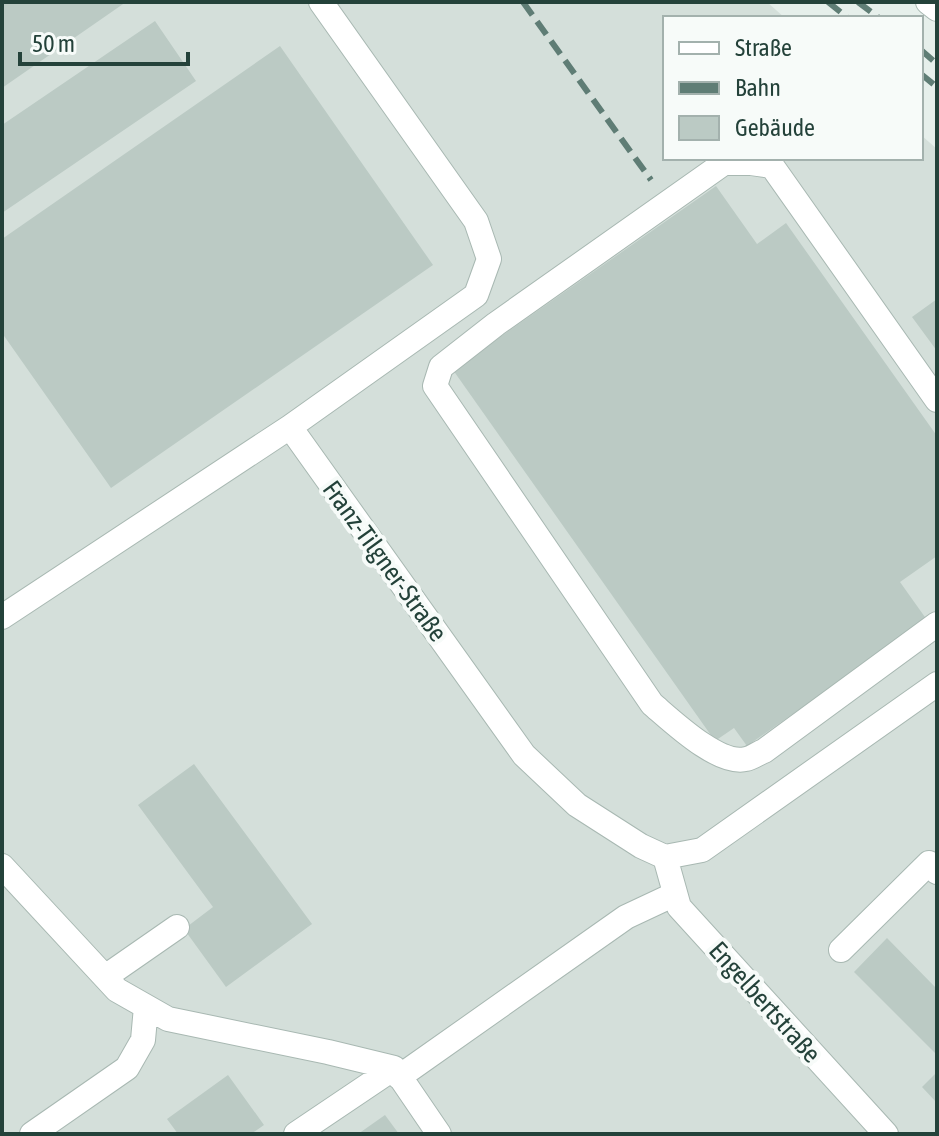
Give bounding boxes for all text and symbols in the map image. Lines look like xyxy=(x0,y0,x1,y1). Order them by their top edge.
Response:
scale bar xyxy=(20,16,188,66)
legend xyxy=(663,16,923,160)
text: 50 m xyxy=(32,30,75,57)
text: Straße xyxy=(735,34,792,61)
text: Bahn xyxy=(735,74,781,101)
text: Gebäude xyxy=(735,114,815,141)
street label: Franz-Tilgner-Straße xyxy=(317,475,453,647)
street label: Engelbertstraße xyxy=(703,935,827,1069)

